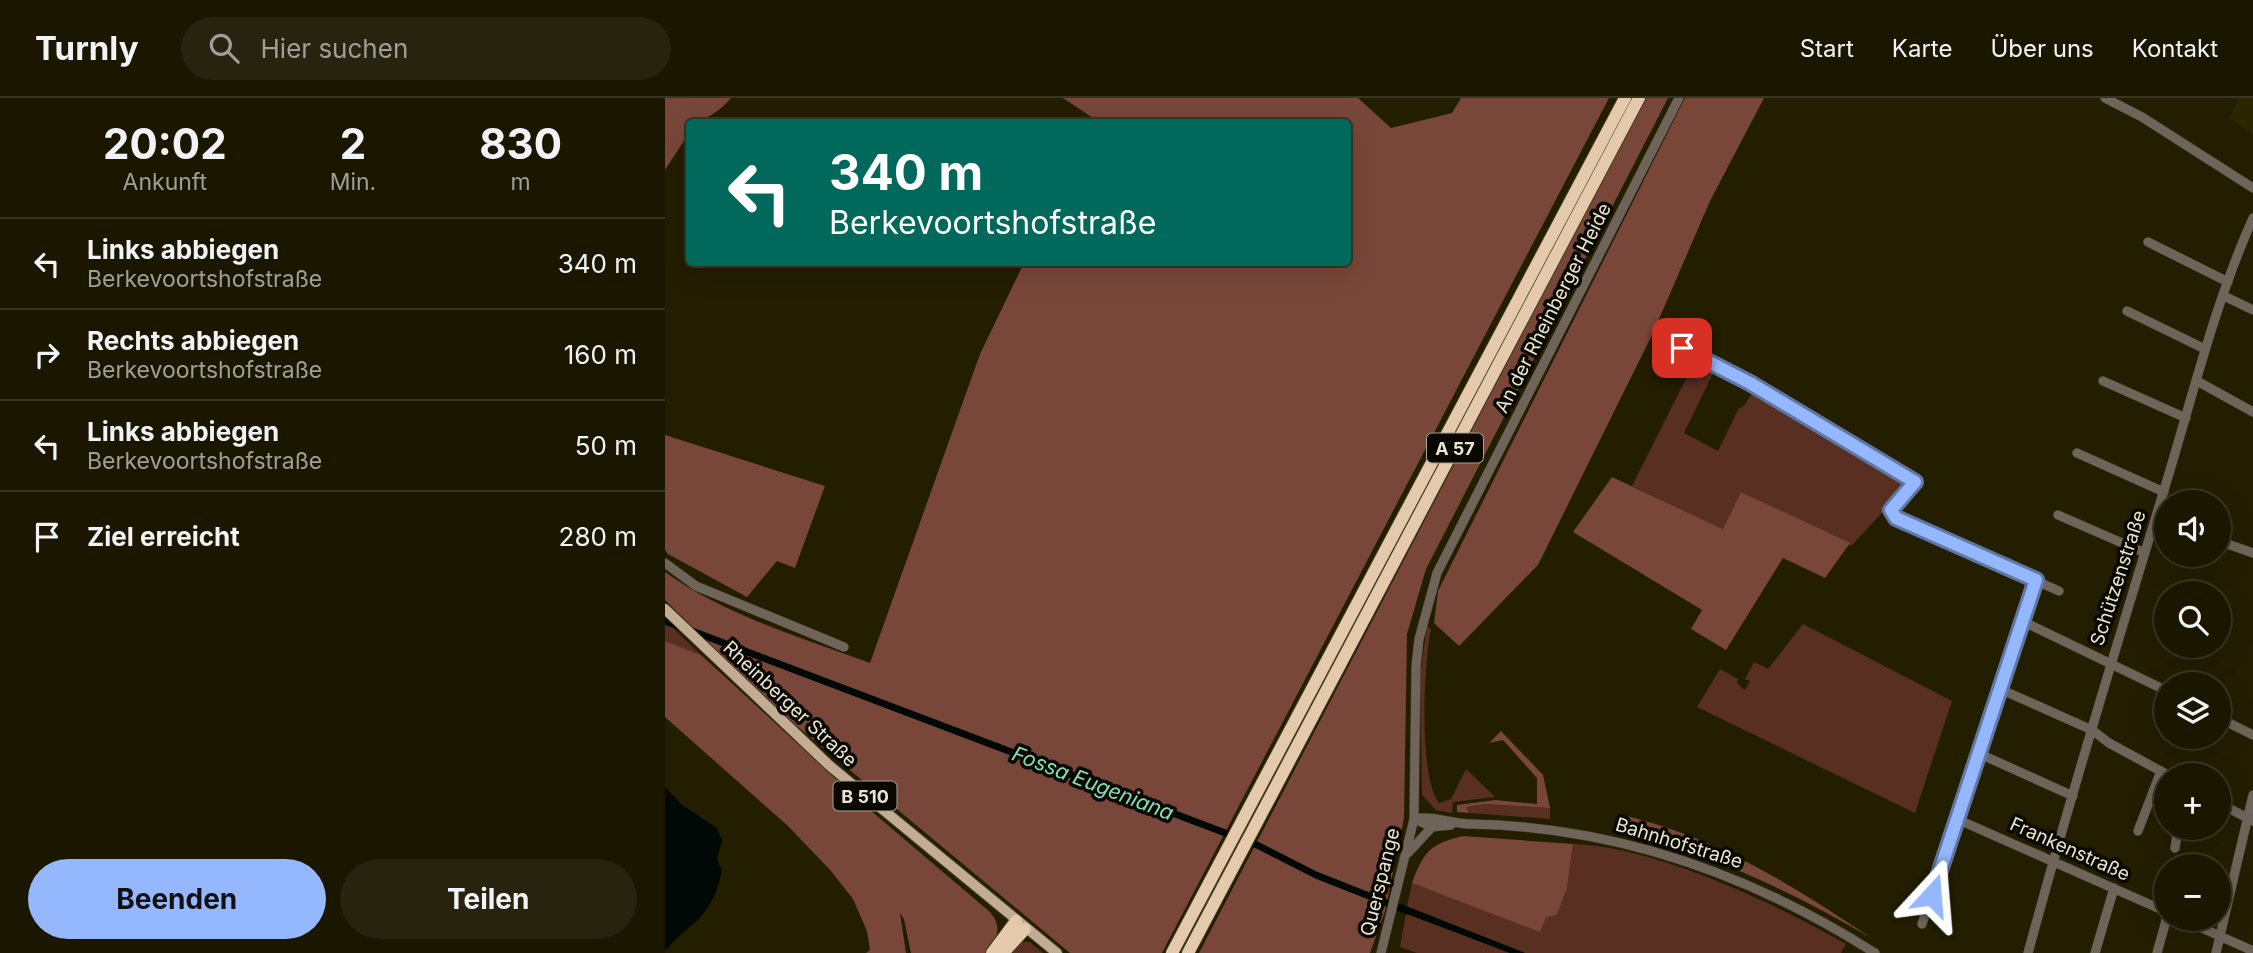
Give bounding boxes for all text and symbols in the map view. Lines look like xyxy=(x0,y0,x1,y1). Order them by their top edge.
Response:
search box xyxy=(181,17,671,80)
text: Turnly xyxy=(35,28,139,68)
icon: search xyxy=(205,29,243,67)
text: Hier suchen xyxy=(261,33,408,64)
text: Start xyxy=(1800,34,1854,63)
text: Karte xyxy=(1892,34,1952,63)
text: Über uns xyxy=(1990,34,2094,63)
text: Kontakt xyxy=(2132,34,2218,63)
text: 20:02 xyxy=(103,118,227,169)
text: 2 xyxy=(340,118,366,169)
text: 830 xyxy=(479,118,562,169)
text: 340 m xyxy=(829,143,983,202)
icon: left xyxy=(714,147,805,238)
text: Ankunft xyxy=(123,168,207,196)
text: Min. xyxy=(330,168,376,196)
text: m xyxy=(511,168,531,196)
street label: An der Rheinberger Heide xyxy=(1490,199,1616,417)
text: Berkevoortshofstraße xyxy=(829,203,1156,242)
text: Links abbiegen xyxy=(87,234,279,265)
icon: left xyxy=(28,245,66,283)
text: 340 m xyxy=(558,248,637,279)
text: Berkevoortshofstraße xyxy=(87,265,322,293)
pin xyxy=(1652,318,1712,378)
text: Rechts abbiegen xyxy=(87,325,299,356)
icon: arrive xyxy=(1663,329,1701,367)
icon: right xyxy=(28,336,66,374)
text: 160 m xyxy=(564,339,637,370)
text: Berkevoortshofstraße xyxy=(87,356,322,384)
text: Links abbiegen xyxy=(87,416,279,447)
icon: left xyxy=(28,427,66,465)
text: 50 m xyxy=(575,430,637,461)
road number: A 57 xyxy=(1427,434,1483,462)
text: Berkevoortshofstraße xyxy=(87,447,322,475)
map controls xyxy=(2154,490,2231,931)
button: sound xyxy=(2154,490,2231,567)
street label: Schützenstraße xyxy=(2085,507,2151,649)
icon: arrive xyxy=(28,518,66,556)
text: Ziel erreicht xyxy=(87,521,240,552)
text: 280 m xyxy=(559,521,637,552)
button: search xyxy=(2154,581,2231,658)
street label: Rheinberger Straße xyxy=(718,636,862,772)
button: layers xyxy=(2154,672,2231,749)
water label: Fossa Eugeniana xyxy=(1009,741,1177,825)
button: + xyxy=(2154,763,2231,840)
road number: B 510 xyxy=(833,782,897,810)
street label: Frankenstraße xyxy=(2006,812,2134,886)
street label: Bahnhofstraße xyxy=(1613,813,1745,873)
street label: Querspange xyxy=(1355,826,1405,938)
button: − xyxy=(2154,854,2231,931)
position arrow xyxy=(1895,858,1969,932)
button: Beenden xyxy=(28,859,326,939)
button: Teilen xyxy=(340,859,637,939)

